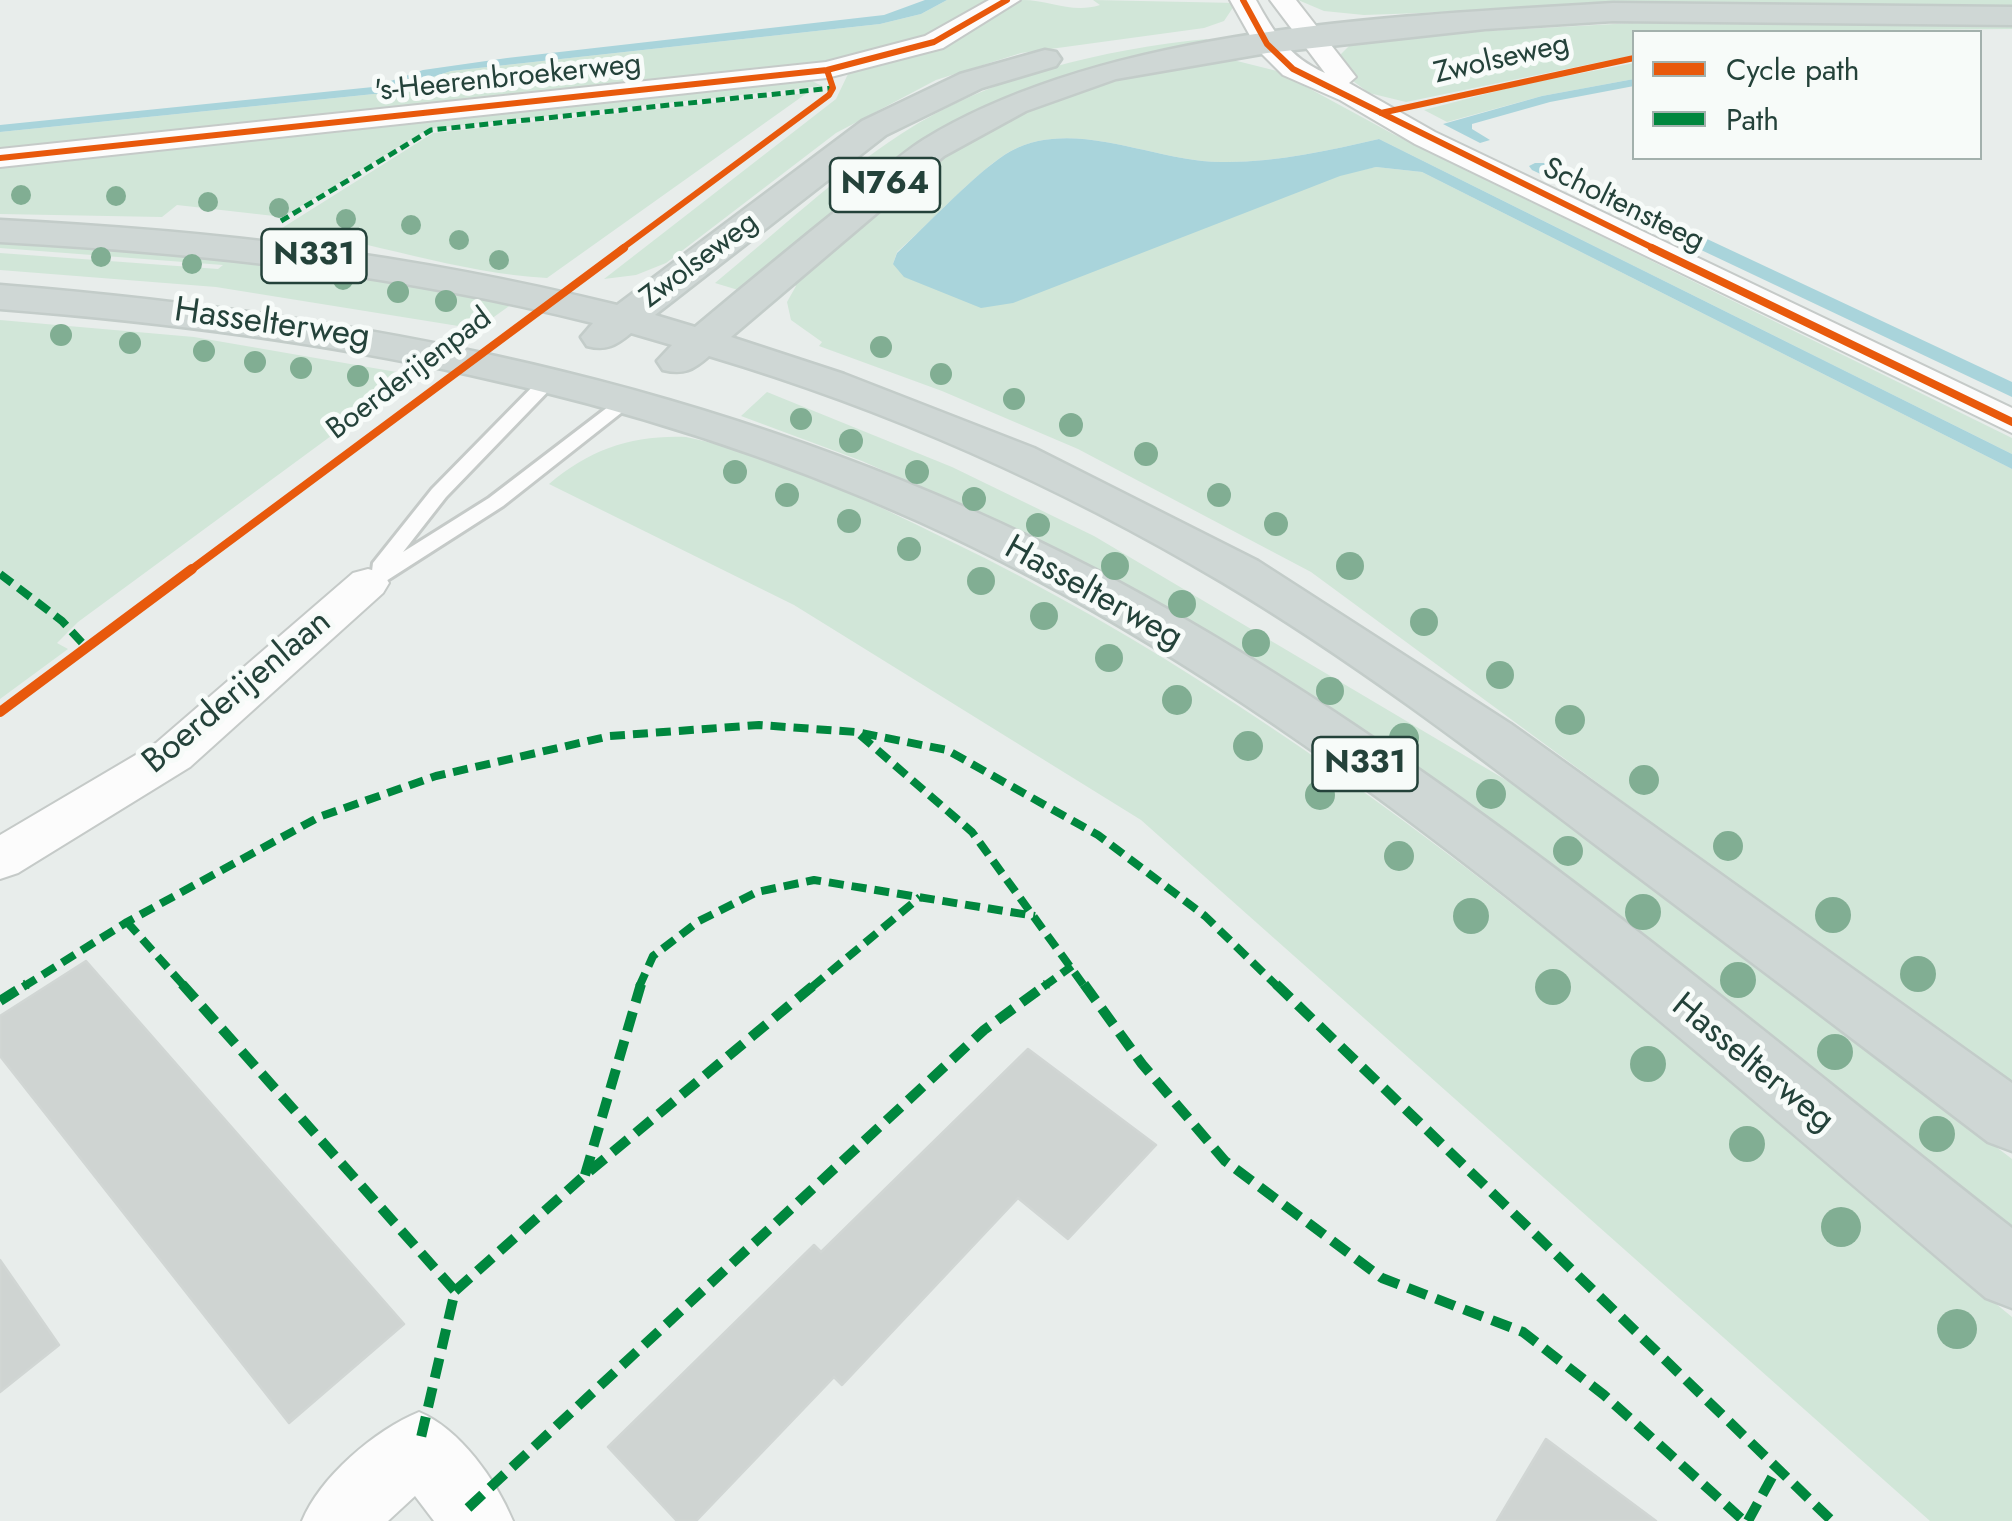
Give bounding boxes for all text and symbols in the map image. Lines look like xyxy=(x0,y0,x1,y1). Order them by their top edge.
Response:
street label: Zwolseweg xyxy=(1431,27,1573,93)
legend xyxy=(1632,30,1982,160)
street label: 's-Heerenbroekerweg xyxy=(373,47,643,111)
text: Cycle path xyxy=(1726,48,1859,91)
text: Path xyxy=(1726,98,1779,141)
street label: Scholtensteeg xyxy=(1536,151,1710,261)
road number: N764 xyxy=(830,158,940,212)
street label: Zwolseweg xyxy=(634,205,766,317)
road number: N331 xyxy=(262,229,366,283)
street label: Hasselterweg xyxy=(172,291,372,359)
street label: Boerderijenpad xyxy=(321,301,499,449)
street label: Hasselterweg xyxy=(997,528,1189,660)
street label: Boerderijenlaan xyxy=(135,602,341,784)
road number: N331 xyxy=(1312,737,1418,791)
street label: Hasselterweg xyxy=(1662,986,1842,1142)

